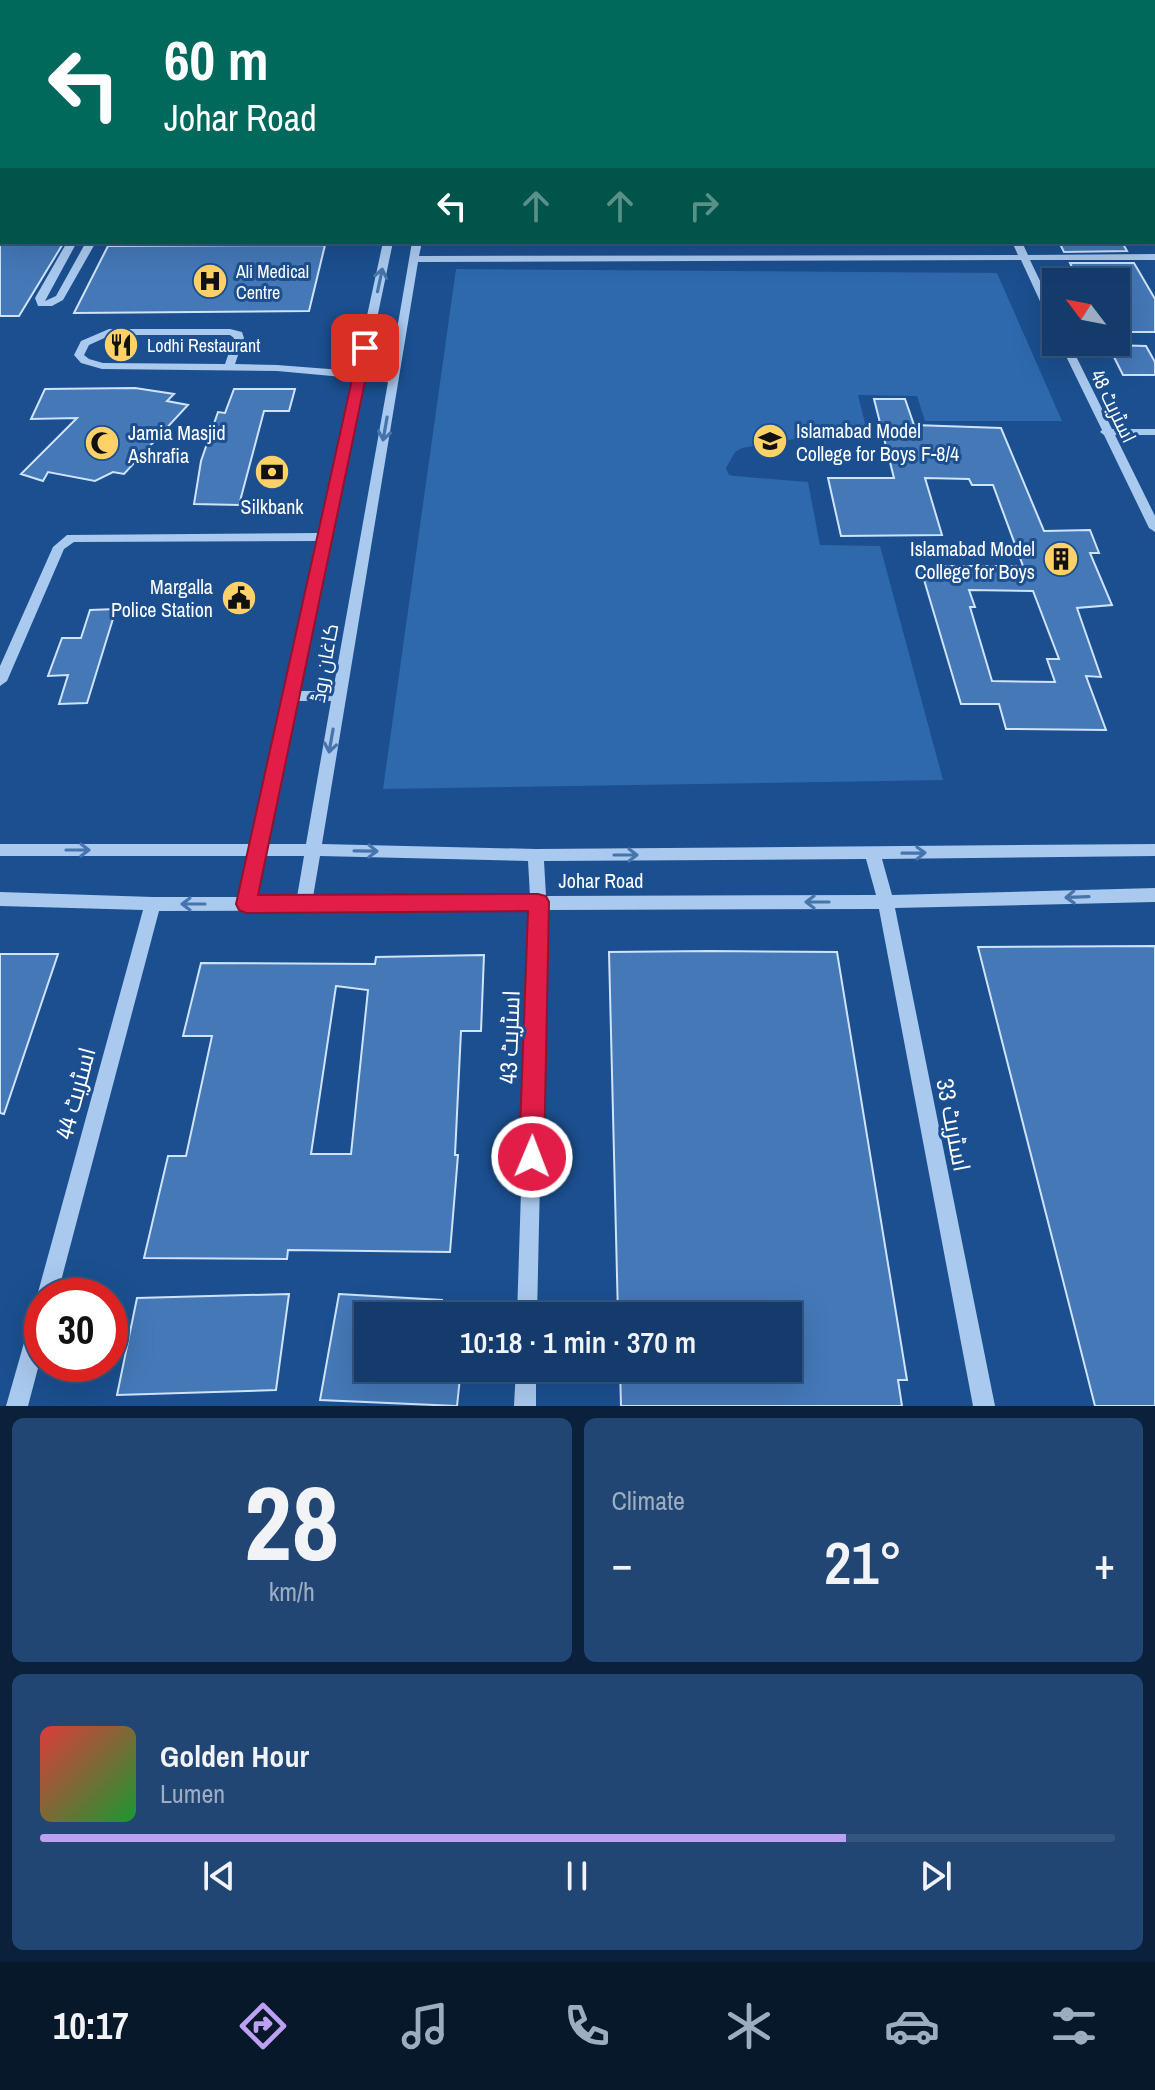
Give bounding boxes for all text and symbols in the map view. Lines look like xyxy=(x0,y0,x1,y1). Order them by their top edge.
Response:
text: 60 m xyxy=(164,22,269,97)
icon: left xyxy=(32,32,136,136)
text: Johar Road xyxy=(164,94,317,142)
icon: left xyxy=(430,184,474,228)
icon: ahead xyxy=(514,184,558,228)
icon: ahead xyxy=(598,184,642,228)
icon: right xyxy=(682,184,726,228)
place label: Ali Medical Centre xyxy=(235,259,309,305)
hospital icon: Ali Medical Centre xyxy=(191,262,229,300)
one-way arrow xyxy=(373,268,388,293)
north arrow xyxy=(1042,268,1130,356)
map controls xyxy=(1042,268,1130,356)
pin xyxy=(331,314,399,382)
restaurant icon: Lodhi Restaurant xyxy=(102,326,140,364)
icon: arrive xyxy=(343,326,387,370)
place label: Lodhi Restaurant xyxy=(147,333,260,358)
street label: اسٹریٹ 48 xyxy=(1085,365,1143,447)
one-way arrow xyxy=(376,416,391,441)
place label: Islamabad Model College for Boys F-8/4 xyxy=(796,417,959,467)
place label: Jamia Masjid Ashrafia xyxy=(127,419,226,469)
school or university icon: Islamabad Model College for Boys F-8/4 xyxy=(751,422,789,460)
mosque icon: Jamia Masjid Ashrafia xyxy=(83,424,121,462)
bank icon: Silkbank xyxy=(253,453,291,491)
place label: Silkbank xyxy=(241,493,304,520)
place label: Islamabad Model College for Boys xyxy=(910,535,1035,585)
building icon: Islamabad Model College for Boys xyxy=(1042,540,1080,578)
place label: Margalla Police Station xyxy=(111,573,213,623)
public building icon: Margalla Police Station xyxy=(220,579,258,617)
street label: کاغان روڈ xyxy=(304,621,344,705)
one-way arrow xyxy=(323,727,338,753)
one-way arrow xyxy=(64,842,91,858)
one-way arrow xyxy=(352,844,379,859)
one-way arrow xyxy=(900,845,927,861)
one-way arrow xyxy=(612,847,639,863)
street label: Johar Road xyxy=(559,867,643,894)
one-way arrow xyxy=(1064,890,1091,905)
one-way arrow xyxy=(804,894,831,910)
one-way arrow xyxy=(180,896,207,912)
street label: اسٹریٹ 43 xyxy=(491,989,527,1085)
street label: اسٹریٹ 44 xyxy=(47,1043,103,1143)
street label: اسٹریٹ 33 xyxy=(929,1076,979,1174)
position arrow xyxy=(490,1115,574,1199)
speed limit sign: 30 xyxy=(24,1278,128,1382)
text: 10:18 · 1 min · 370 m xyxy=(460,1322,696,1362)
text: 28 xyxy=(244,1452,339,1592)
text: Climate xyxy=(612,1483,685,1518)
text: 21° xyxy=(824,1522,903,1603)
text: − xyxy=(612,1533,633,1593)
text: + xyxy=(1094,1533,1115,1593)
text: km/h xyxy=(269,1574,315,1609)
text: Golden Hour xyxy=(160,1736,309,1776)
text: Lumen xyxy=(160,1776,225,1811)
icon: previous xyxy=(197,1854,241,1898)
icon: pause xyxy=(555,1854,599,1898)
icon: next xyxy=(914,1854,958,1898)
icon: directions xyxy=(235,1998,291,2054)
icon: music xyxy=(397,1998,453,2054)
icon: phone xyxy=(559,1998,615,2054)
icon: climate xyxy=(721,1998,777,2054)
icon: car xyxy=(884,1998,940,2054)
icon: filters xyxy=(1046,1998,1102,2054)
text: 10:17 xyxy=(53,2002,129,2050)

